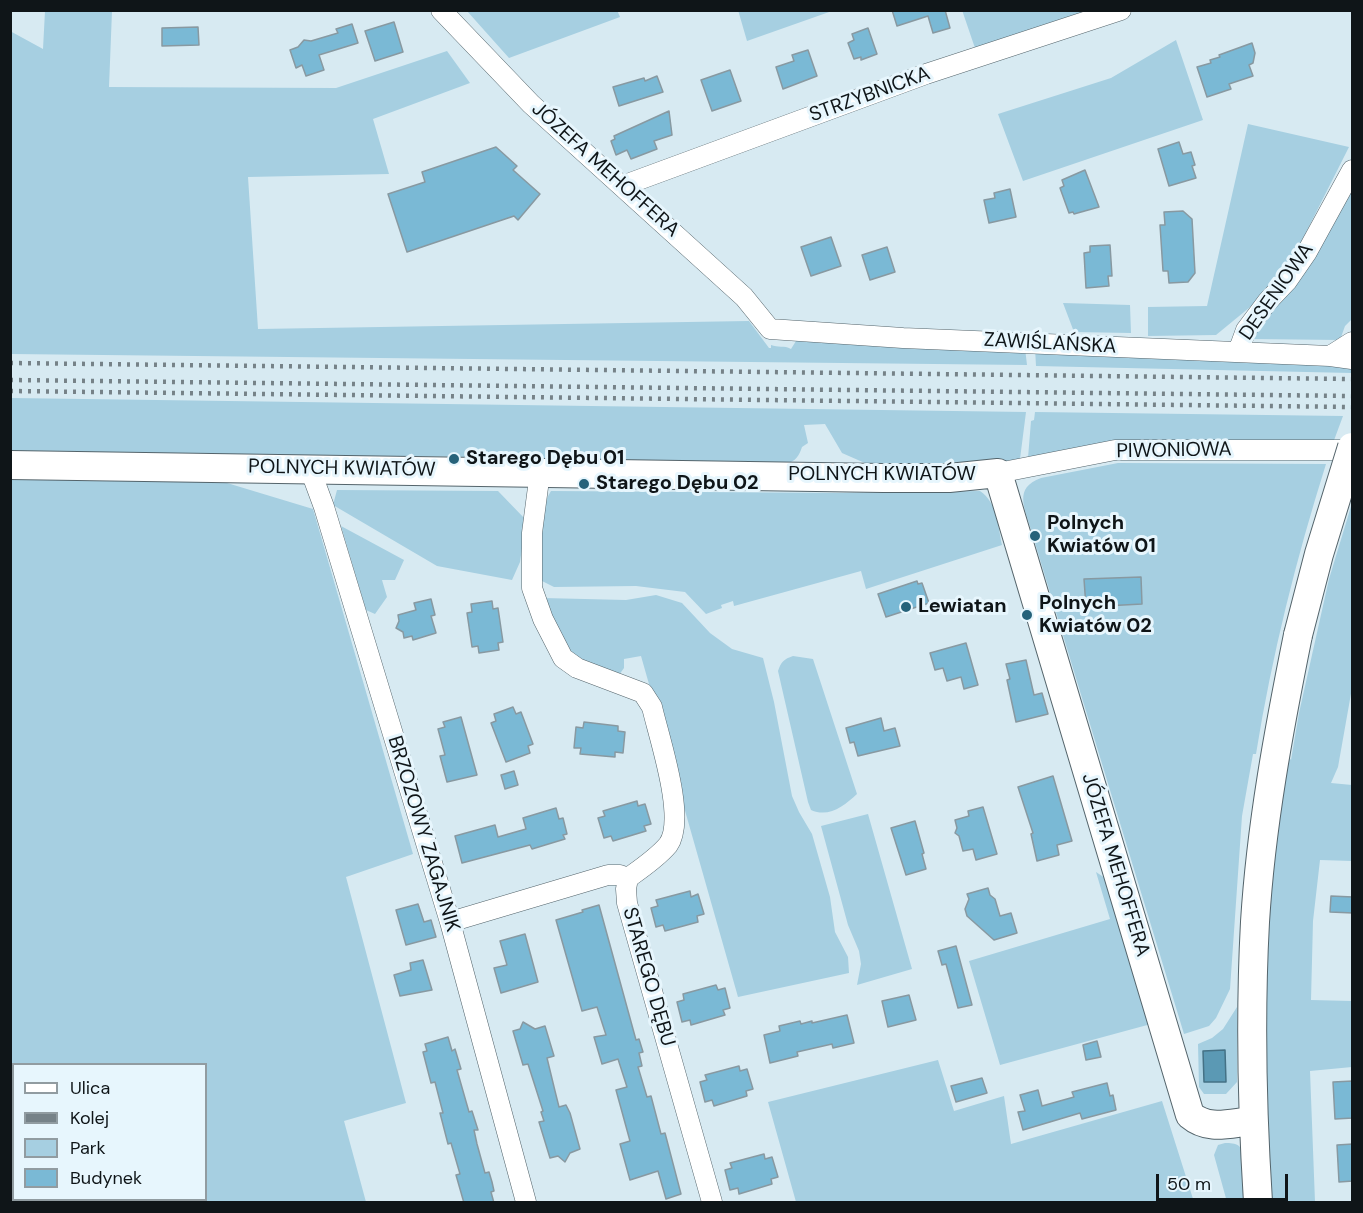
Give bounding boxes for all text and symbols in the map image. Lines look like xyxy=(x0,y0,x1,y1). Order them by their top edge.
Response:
street label: STRZYBNICKA xyxy=(806,62,934,128)
street label: JÓZEFA MEHOFFERA xyxy=(526,97,684,243)
street label: DESENIOWA xyxy=(1235,239,1319,345)
street label: ZAWIŚLAŃSKA xyxy=(983,329,1117,359)
street label: PIWONIOWA xyxy=(1116,438,1232,464)
place label: Starego Dębu 01 xyxy=(466,447,624,471)
marker: Starego Dębu 01 xyxy=(447,452,461,466)
street label: POLNYCH KWIATÓW xyxy=(248,455,436,483)
street label: POLNYCH KWIATÓW xyxy=(788,463,976,487)
place label: Starego Dębu 02 xyxy=(596,472,759,496)
marker: Starego Dębu 02 xyxy=(577,477,591,491)
place label: Polnych Kwiatów 01 xyxy=(1047,512,1156,559)
marker: Polnych Kwiatów 01 xyxy=(1028,529,1042,543)
place label: Polnych Kwiatów 02 xyxy=(1039,592,1152,639)
place label: Lewiatan xyxy=(918,595,1007,619)
marker: Lewiatan xyxy=(899,600,913,614)
marker: Polnych Kwiatów 02 xyxy=(1020,608,1034,622)
street label: BRZOZOWY ZAGAJNIK xyxy=(382,733,464,935)
street label: JÓZEFA MEHOFFERA xyxy=(1076,770,1154,960)
street label: STAREGO DĘBU xyxy=(617,905,679,1049)
legend xyxy=(12,1063,207,1201)
text: Ulica xyxy=(70,1076,110,1100)
text: Kolej xyxy=(70,1106,109,1130)
text: Park xyxy=(70,1136,106,1160)
scale bar xyxy=(1159,1162,1291,1200)
text: Budynek xyxy=(70,1166,142,1190)
text: 50 m xyxy=(1167,1172,1211,1196)

